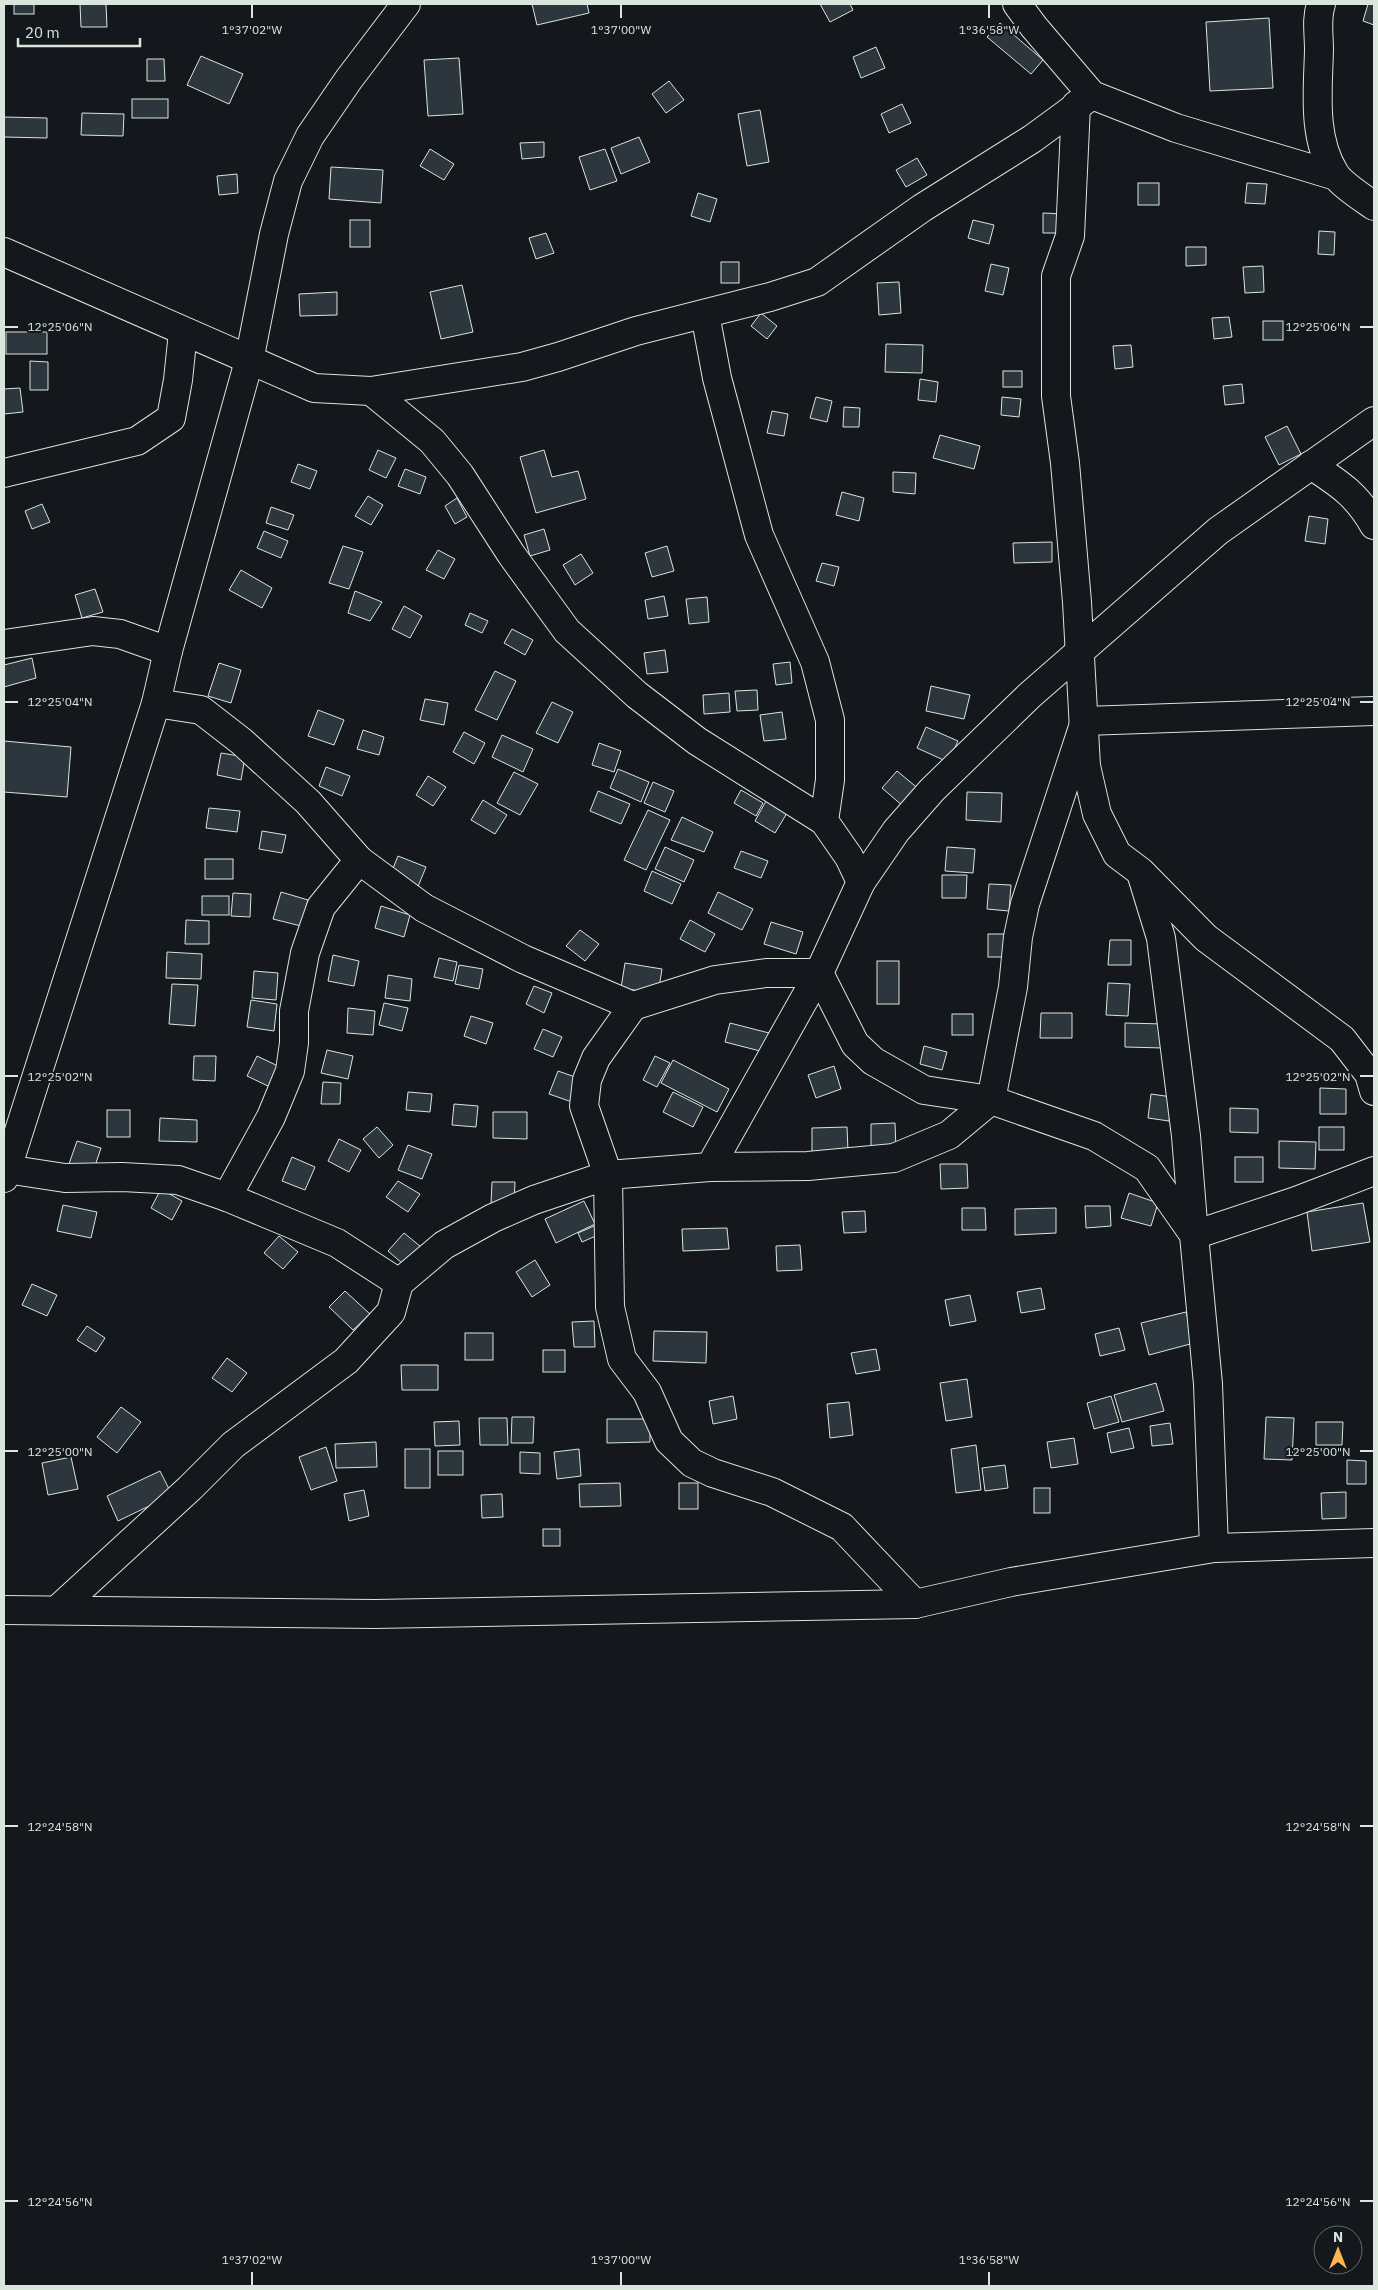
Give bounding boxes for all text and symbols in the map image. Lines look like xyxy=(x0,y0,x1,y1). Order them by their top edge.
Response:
scale bar xyxy=(18,15,140,47)
text: 1°37'02"W xyxy=(222,22,283,37)
text: 1°37'00"W xyxy=(591,22,652,37)
text: 1°36'58"W xyxy=(959,22,1020,37)
text: 20 m xyxy=(25,23,60,42)
text: 12°25'06"N xyxy=(27,319,93,334)
text: 12°25'06"N xyxy=(1285,319,1351,334)
text: 12°25'04"N xyxy=(27,694,93,709)
text: 12°25'04"N xyxy=(1285,694,1351,709)
text: 12°25'02"N xyxy=(27,1069,93,1084)
text: 12°25'02"N xyxy=(1285,1069,1351,1084)
text: 12°25'00"N xyxy=(27,1444,93,1459)
text: 12°25'00"N xyxy=(1285,1444,1351,1459)
text: 12°24'58"N xyxy=(27,1819,93,1834)
text: 12°24'58"N xyxy=(1285,1819,1351,1834)
text: 12°24'56"N xyxy=(27,2194,93,2209)
text: 12°24'56"N xyxy=(1285,2194,1351,2209)
north arrow xyxy=(1313,2225,1363,2275)
text: N xyxy=(1333,2228,1343,2246)
text: 1°37'02"W xyxy=(222,2252,283,2267)
text: 1°37'00"W xyxy=(591,2252,652,2267)
text: 1°36'58"W xyxy=(959,2252,1020,2267)

